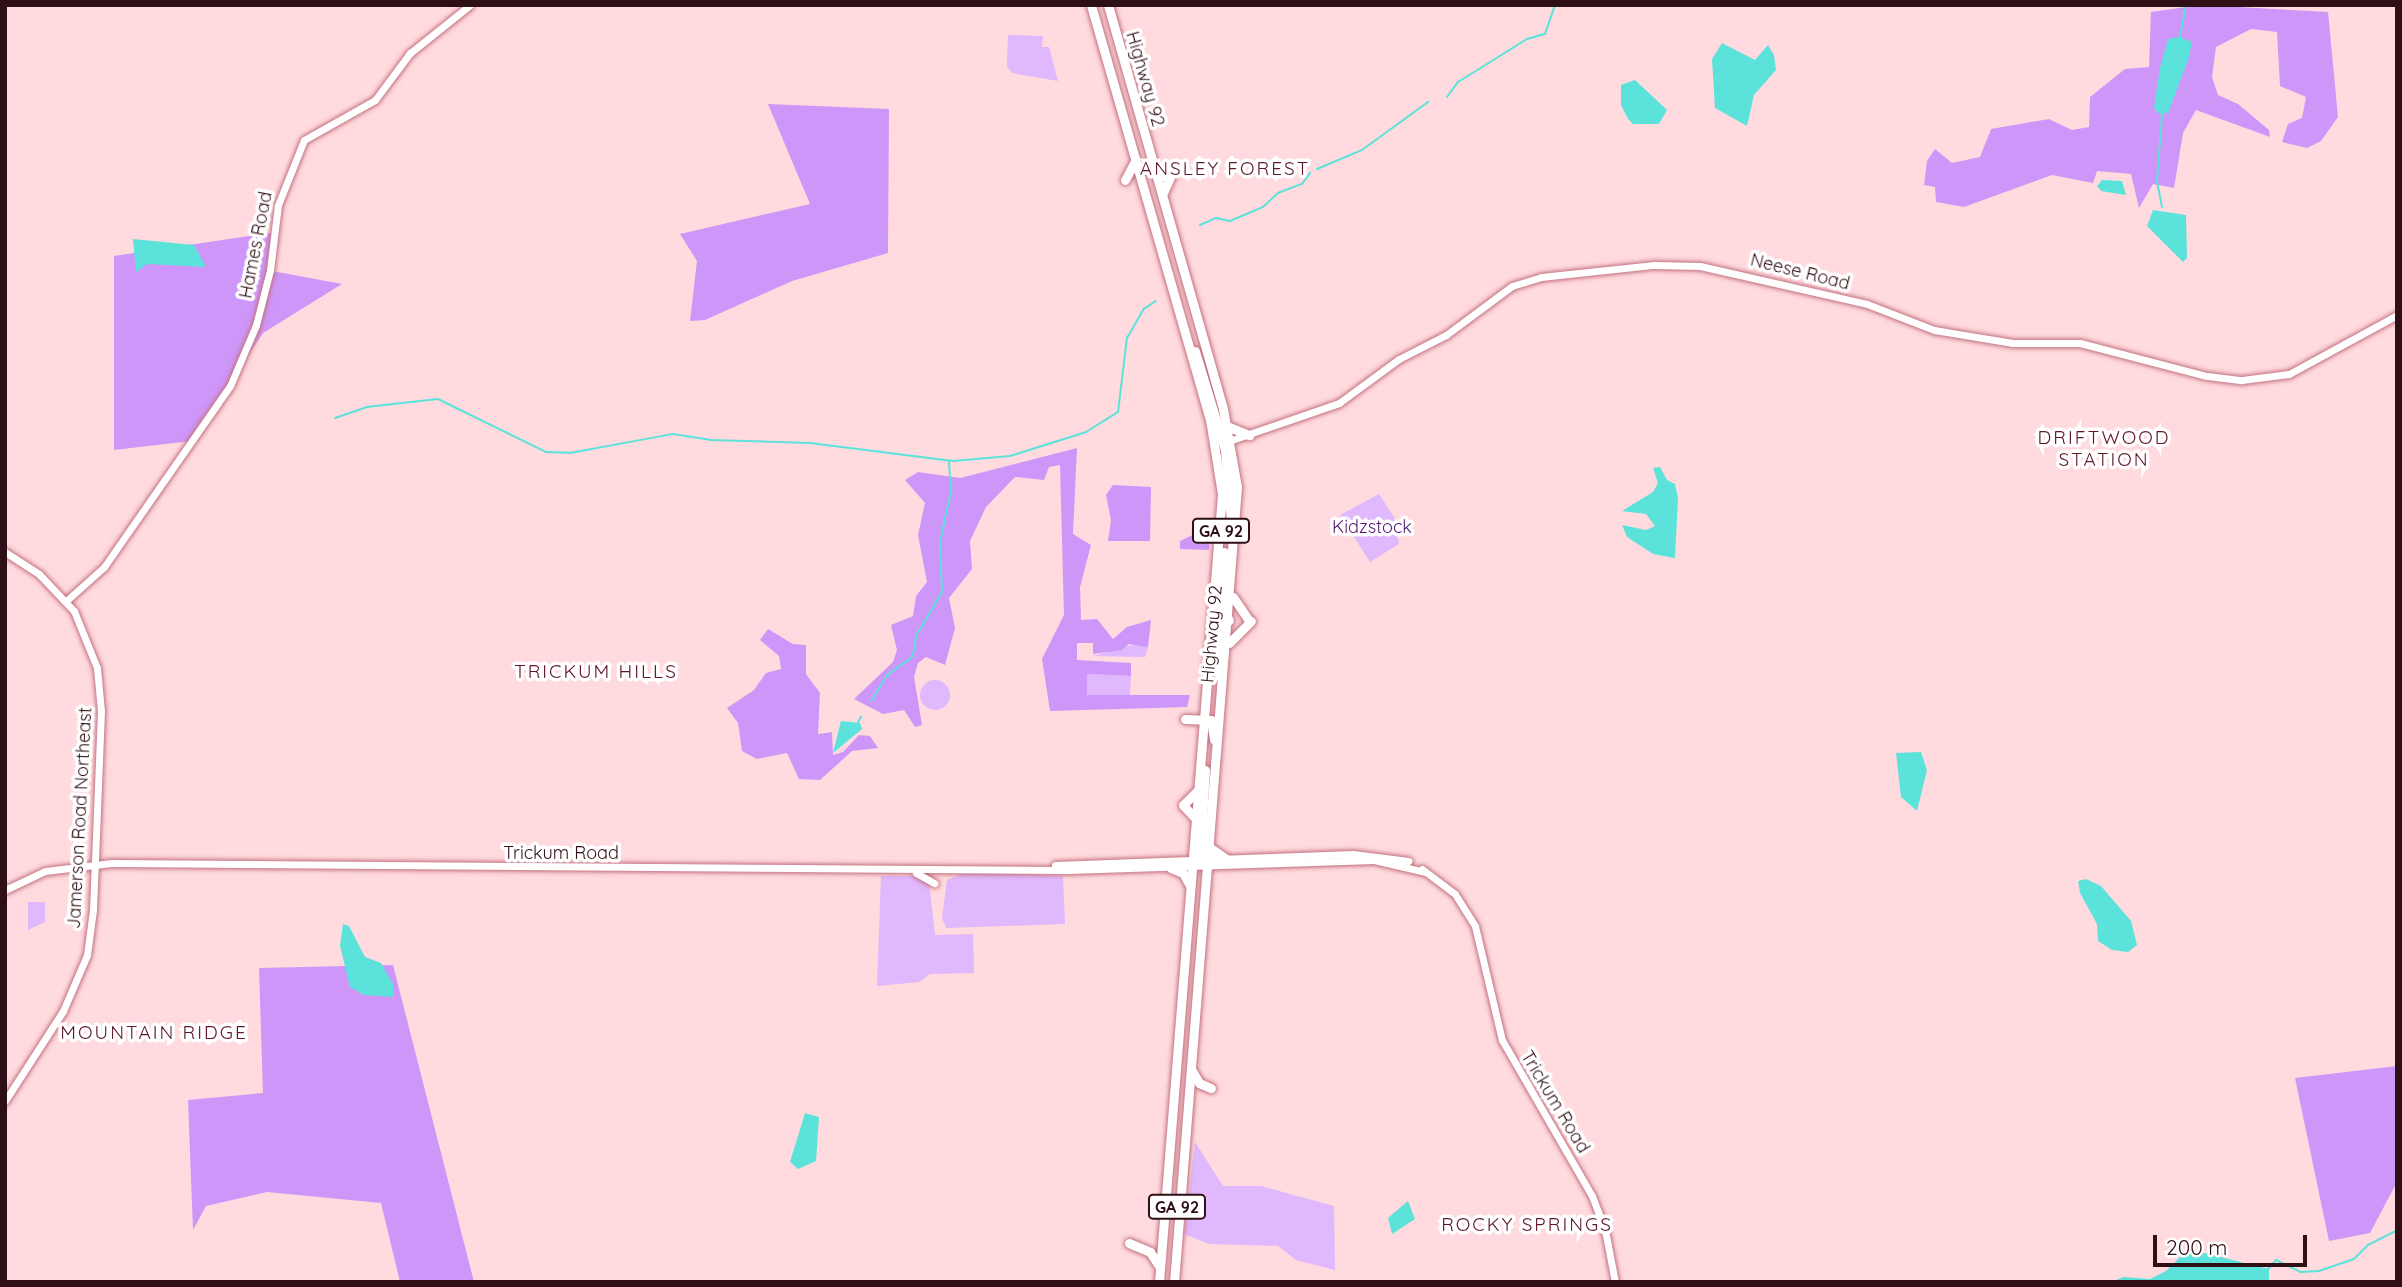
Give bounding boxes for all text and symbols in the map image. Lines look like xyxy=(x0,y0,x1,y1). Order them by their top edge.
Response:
street label: Highway 92 xyxy=(1121,29,1169,129)
district label: ANSLEY FOREST xyxy=(1141,158,1309,180)
street label: Hames Road xyxy=(235,190,277,300)
street label: Neese Road xyxy=(1748,249,1852,295)
district label: DRIFTWOOD STATION xyxy=(2039,427,2169,471)
park label: Kidzstock xyxy=(1332,516,1412,538)
road number: GA 92 xyxy=(1191,518,1251,544)
street label: Highway 92 xyxy=(1197,584,1227,684)
district label: TRICKUM HILLS xyxy=(516,661,676,683)
street label: Jamerson Road Northeast xyxy=(63,707,97,929)
street label: Trickum Road xyxy=(503,842,619,864)
district label: MOUNTAIN RIDGE xyxy=(62,1022,246,1044)
street label: Trickum Road xyxy=(1516,1047,1594,1157)
road number: GA 92 xyxy=(1147,1194,1207,1219)
district label: ROCKY SPRINGS xyxy=(1443,1214,1611,1236)
scale bar xyxy=(2157,1220,2311,1264)
text: 200 m xyxy=(2166,1234,2228,1260)

